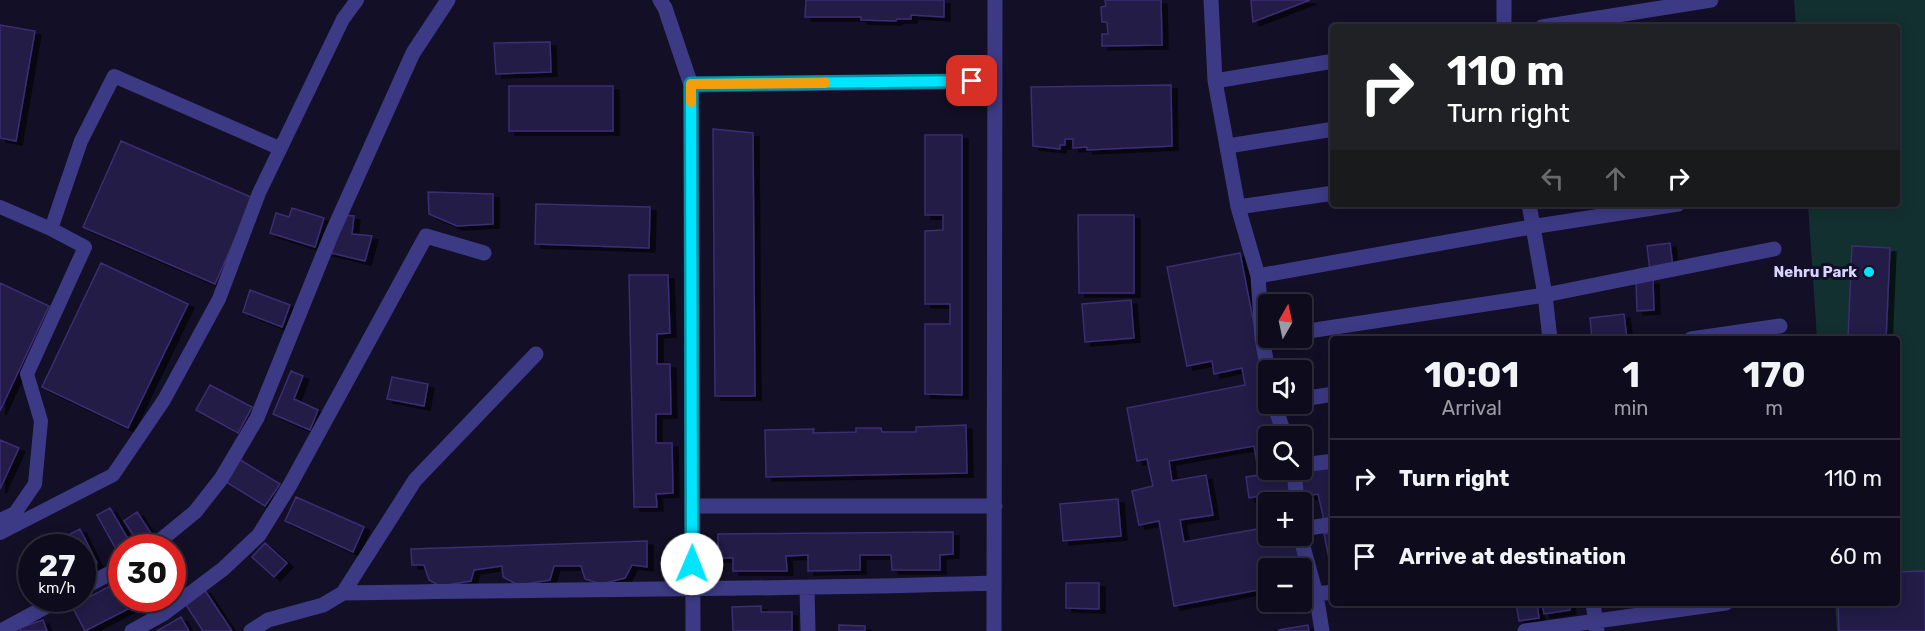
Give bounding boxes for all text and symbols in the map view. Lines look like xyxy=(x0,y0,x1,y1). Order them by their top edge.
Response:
text: 110 m xyxy=(1447,46,1565,96)
icon: right xyxy=(1348,48,1426,126)
pin xyxy=(946,55,997,106)
icon: arrive xyxy=(955,64,988,97)
text: Turn right xyxy=(1447,97,1570,129)
icon: left xyxy=(1536,162,1569,195)
icon: ahead xyxy=(1599,162,1632,195)
icon: right xyxy=(1662,162,1695,195)
place label: Nehru Park xyxy=(1774,263,1857,281)
marker: Nehru Park xyxy=(1862,265,1876,279)
north arrow xyxy=(1258,294,1312,348)
map controls xyxy=(1258,294,1312,612)
text: 10:01 xyxy=(1424,353,1520,396)
text: 1 xyxy=(1622,353,1640,396)
text: 170 xyxy=(1743,353,1806,396)
button: sound xyxy=(1258,360,1312,414)
text: Arrival xyxy=(1442,396,1502,420)
text: min xyxy=(1614,396,1648,420)
text: m xyxy=(1765,396,1783,420)
button: search xyxy=(1258,426,1312,480)
icon: right xyxy=(1348,462,1381,495)
text: Turn right xyxy=(1399,465,1509,492)
text: 110 m xyxy=(1824,465,1882,492)
button: + xyxy=(1258,492,1312,546)
position arrow xyxy=(660,532,724,596)
speed limit sign: 30 xyxy=(108,534,186,612)
icon: arrive xyxy=(1348,540,1381,573)
text: Arrive at destination xyxy=(1399,543,1626,570)
text: 60 m xyxy=(1830,543,1882,570)
text: 27 xyxy=(39,548,75,584)
button: − xyxy=(1258,558,1312,612)
text: km/h xyxy=(38,579,76,597)

